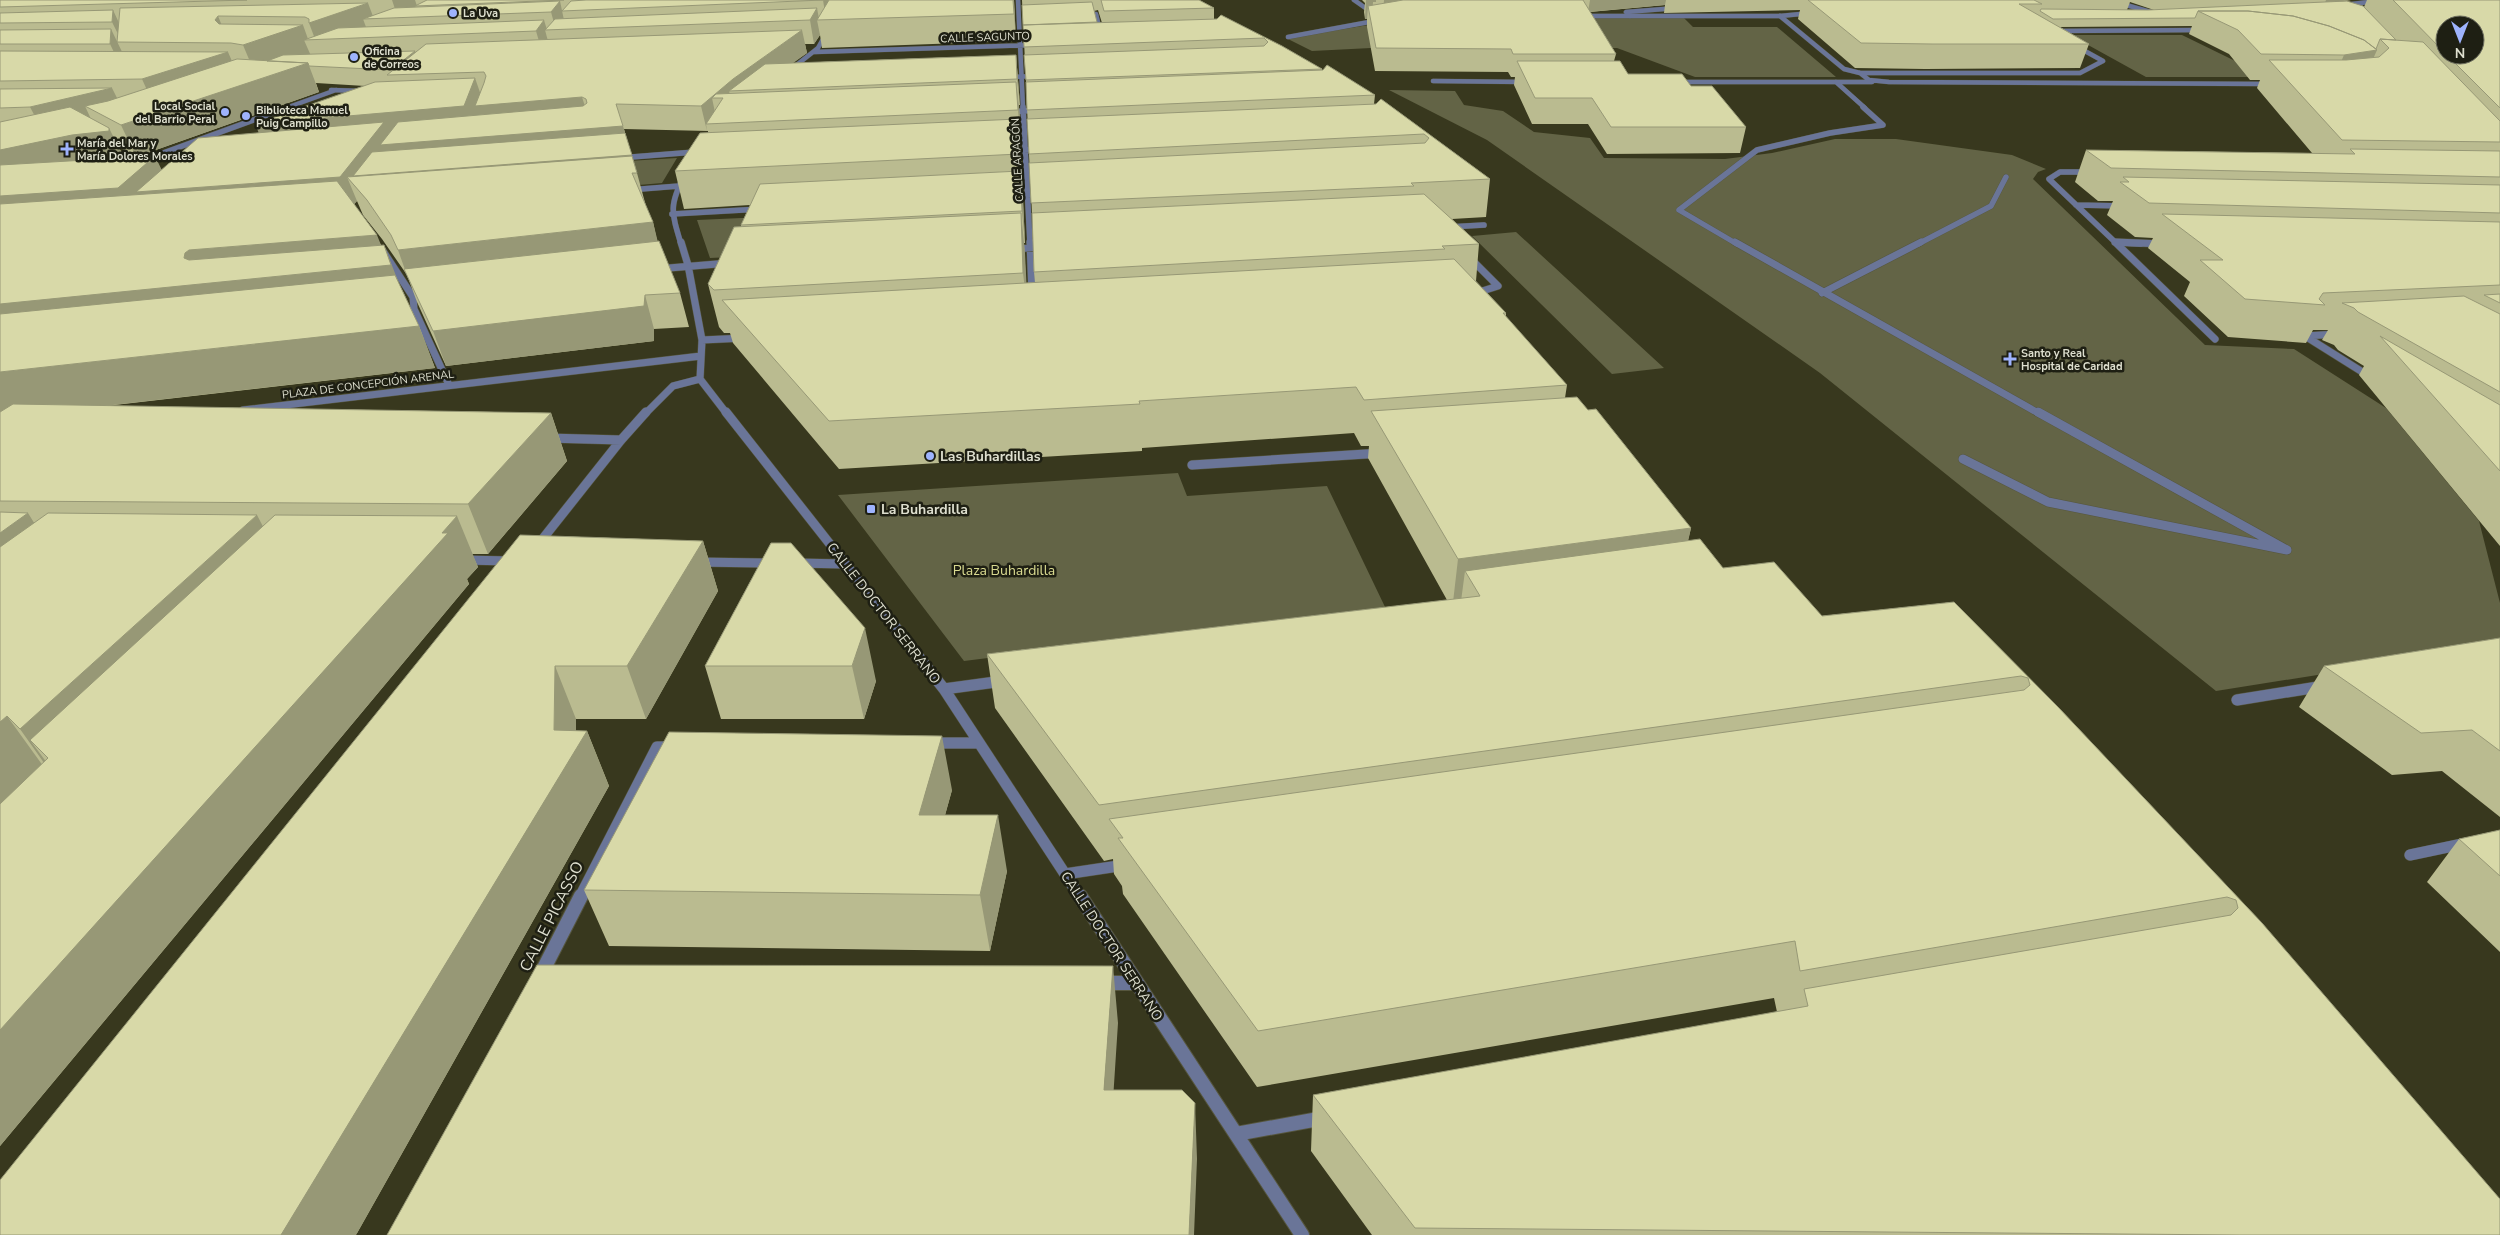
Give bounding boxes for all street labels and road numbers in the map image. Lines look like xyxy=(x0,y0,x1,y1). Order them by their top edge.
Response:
street label: CALLE SAGUNTO xyxy=(940,28,1030,47)
street label: CALLE ARAGÓN xyxy=(1007,118,1027,202)
street label: PLAZA DE CONCEPCIÓN ARENAL xyxy=(281,366,455,402)
street label: CALLE DOCTOR SERRANO xyxy=(822,539,945,688)
street label: CALLE PICASSO xyxy=(515,857,589,975)
street label: CALLE DOCTOR SERRANO xyxy=(1056,868,1167,1025)

